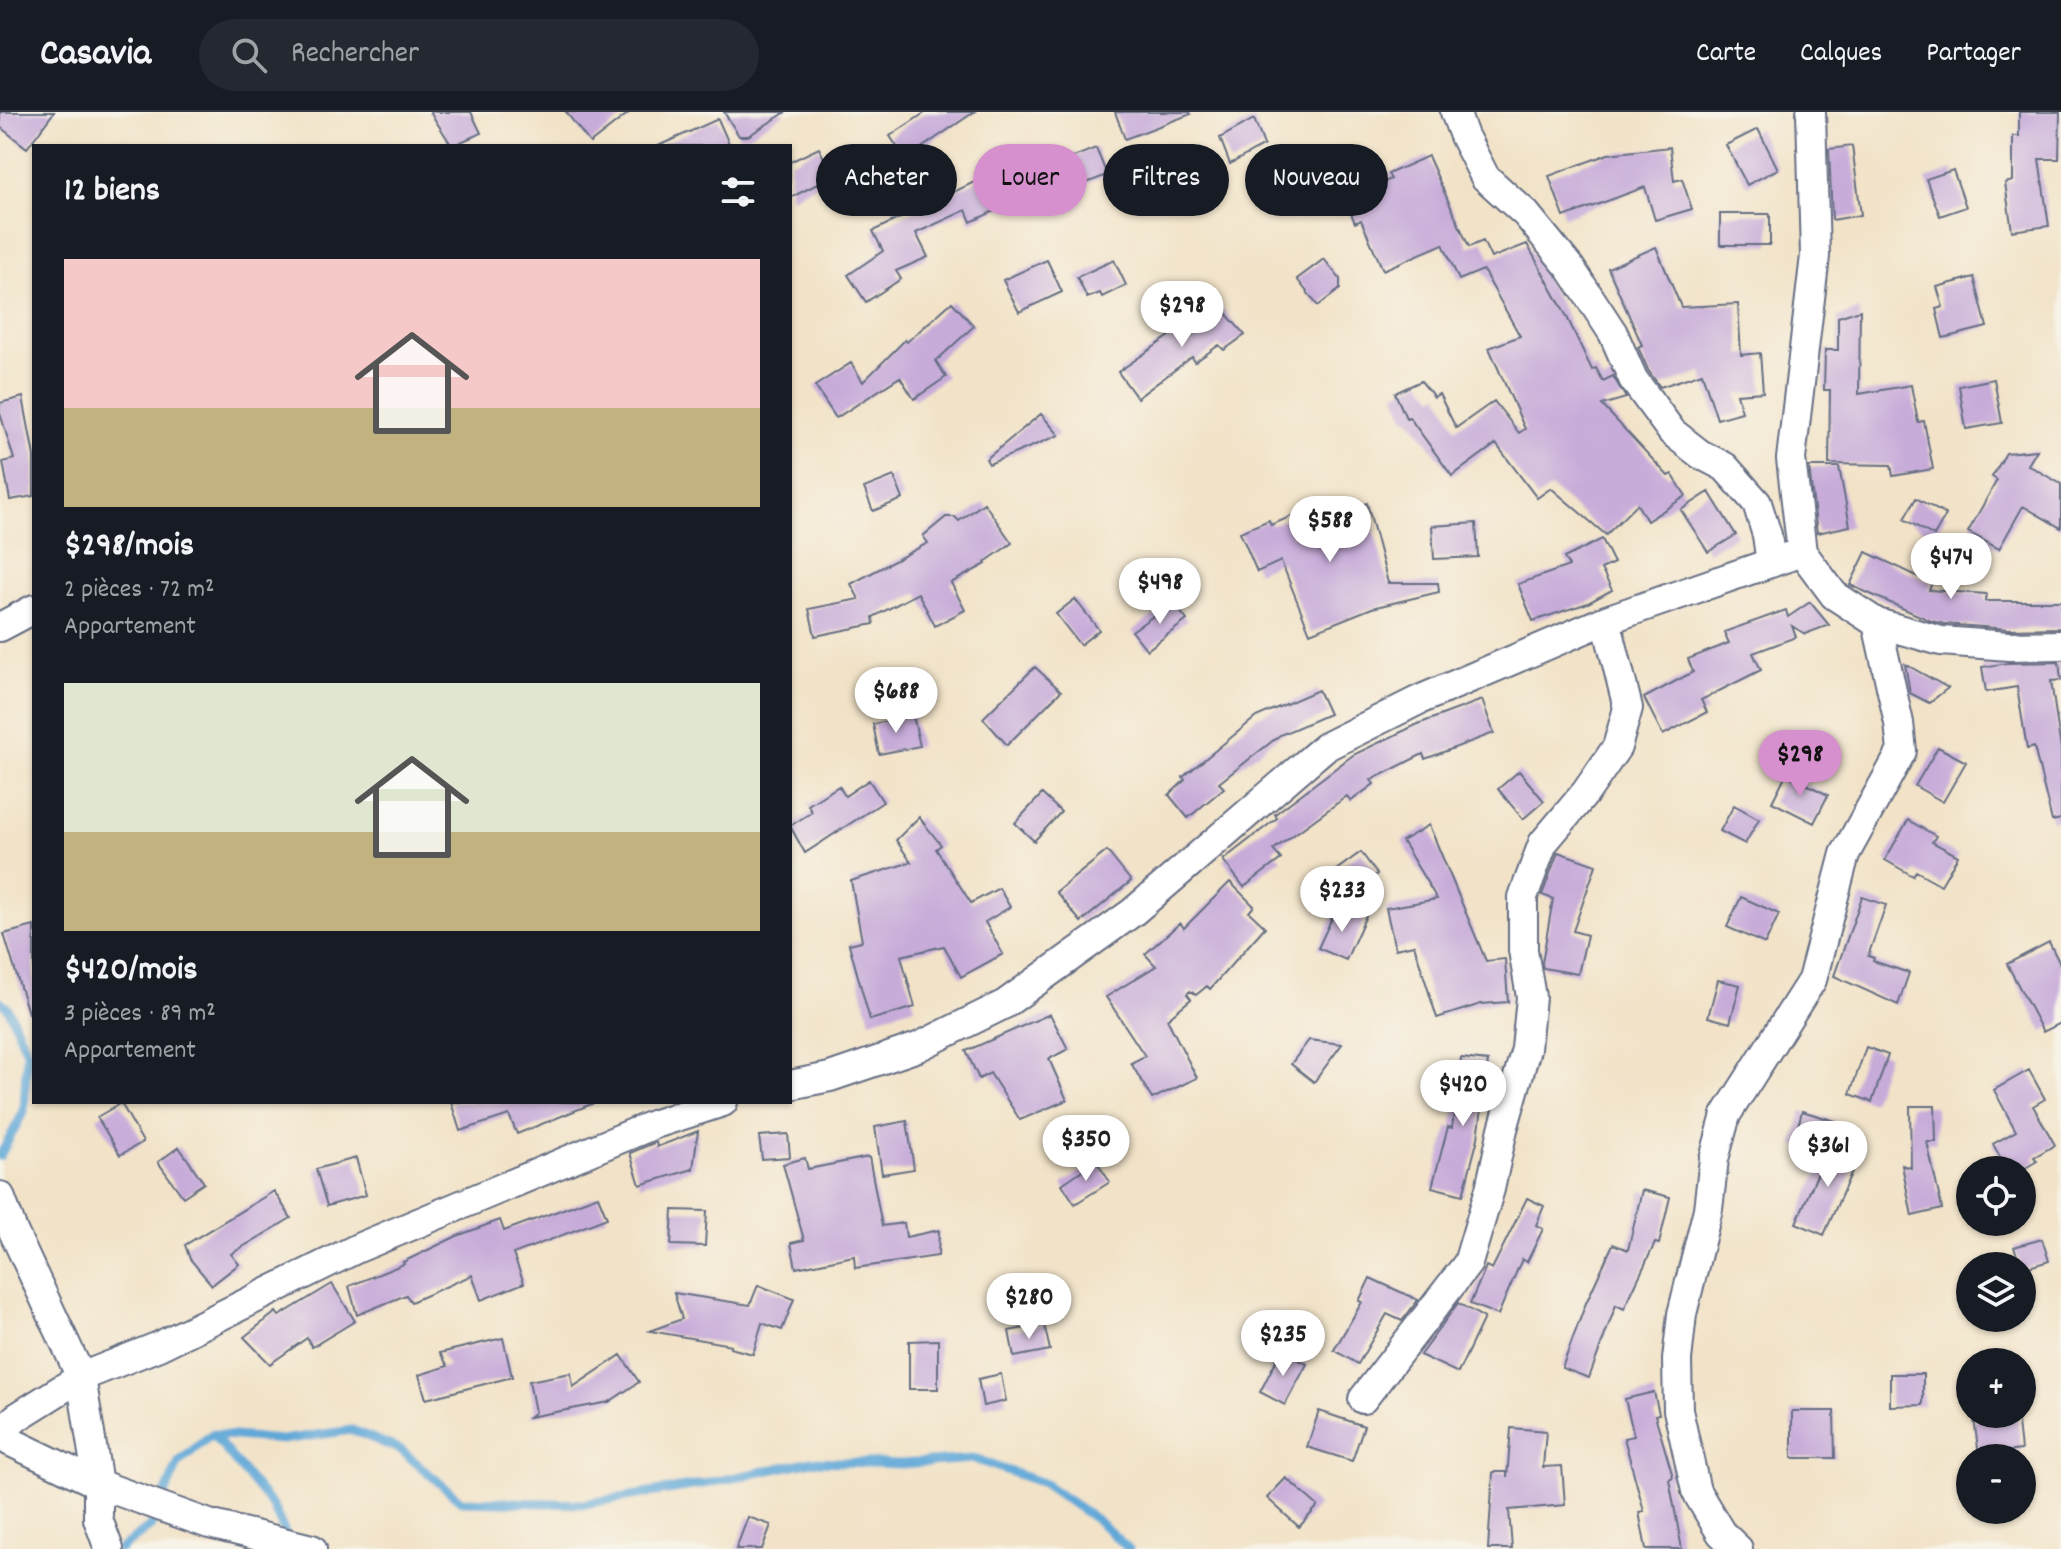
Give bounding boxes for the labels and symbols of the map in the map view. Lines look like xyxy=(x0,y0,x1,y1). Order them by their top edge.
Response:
pin: $298 xyxy=(1135,281,1229,349)
pin: $588 xyxy=(1283,496,1377,564)
pin: $474 xyxy=(1904,533,1998,601)
pin: $498 xyxy=(1113,558,1207,626)
pin: $688 xyxy=(849,667,943,735)
pin: $298 xyxy=(1753,730,1847,798)
pin: $233 xyxy=(1295,866,1389,934)
pin: $420 xyxy=(1416,1060,1510,1128)
pin: $350 xyxy=(1039,1115,1133,1183)
pin: $361 xyxy=(1781,1121,1875,1189)
pin: $280 xyxy=(982,1273,1076,1341)
pin: $235 xyxy=(1236,1310,1330,1378)

